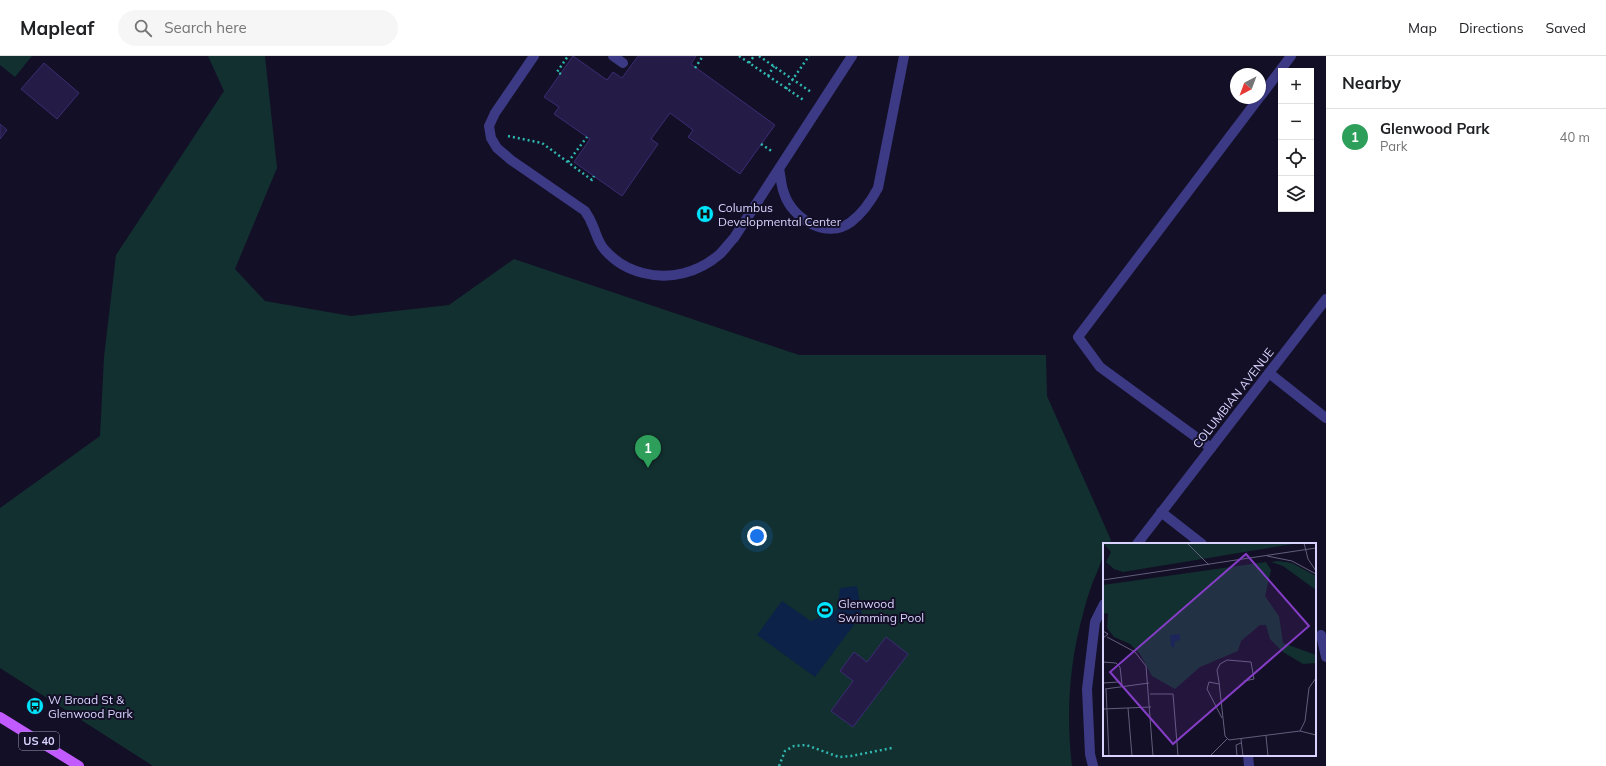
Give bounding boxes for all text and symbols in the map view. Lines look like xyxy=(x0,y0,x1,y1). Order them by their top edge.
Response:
search box xyxy=(118,10,398,46)
text: Mapleaf xyxy=(20,16,94,40)
icon: search xyxy=(132,17,154,39)
text: Search here xyxy=(164,18,247,37)
text: Map xyxy=(1408,19,1437,37)
text: Directions xyxy=(1459,19,1524,37)
text: Saved xyxy=(1546,19,1586,37)
north arrow xyxy=(1230,68,1266,104)
map controls xyxy=(1278,68,1314,212)
button: + xyxy=(1278,68,1314,104)
text: Nearby xyxy=(1342,72,1401,93)
button: − xyxy=(1278,104,1314,140)
text: Glenwood Park xyxy=(1380,119,1490,138)
text: 1 xyxy=(1351,129,1359,145)
text: 40 m xyxy=(1560,129,1590,145)
text: Park xyxy=(1380,138,1407,154)
button: locate xyxy=(1278,140,1314,176)
button: layers xyxy=(1278,176,1314,212)
place label: Columbus Developmental Center xyxy=(718,200,842,229)
hospital icon: Columbus Developmental Center xyxy=(695,204,715,224)
street label: COLUMBIAN AVENUE xyxy=(1189,345,1277,451)
pin: 1 xyxy=(635,435,661,468)
your location xyxy=(747,526,767,546)
inset map xyxy=(1103,543,1316,756)
place label: Glenwood Swimming Pool xyxy=(838,596,924,625)
sports icon: Glenwood Swimming Pool xyxy=(815,600,835,620)
place label: W Broad St & Glenwood Park xyxy=(48,692,134,721)
bus stop icon: W Broad St & Glenwood Park xyxy=(25,696,45,716)
road number: US 40 xyxy=(19,732,59,750)

